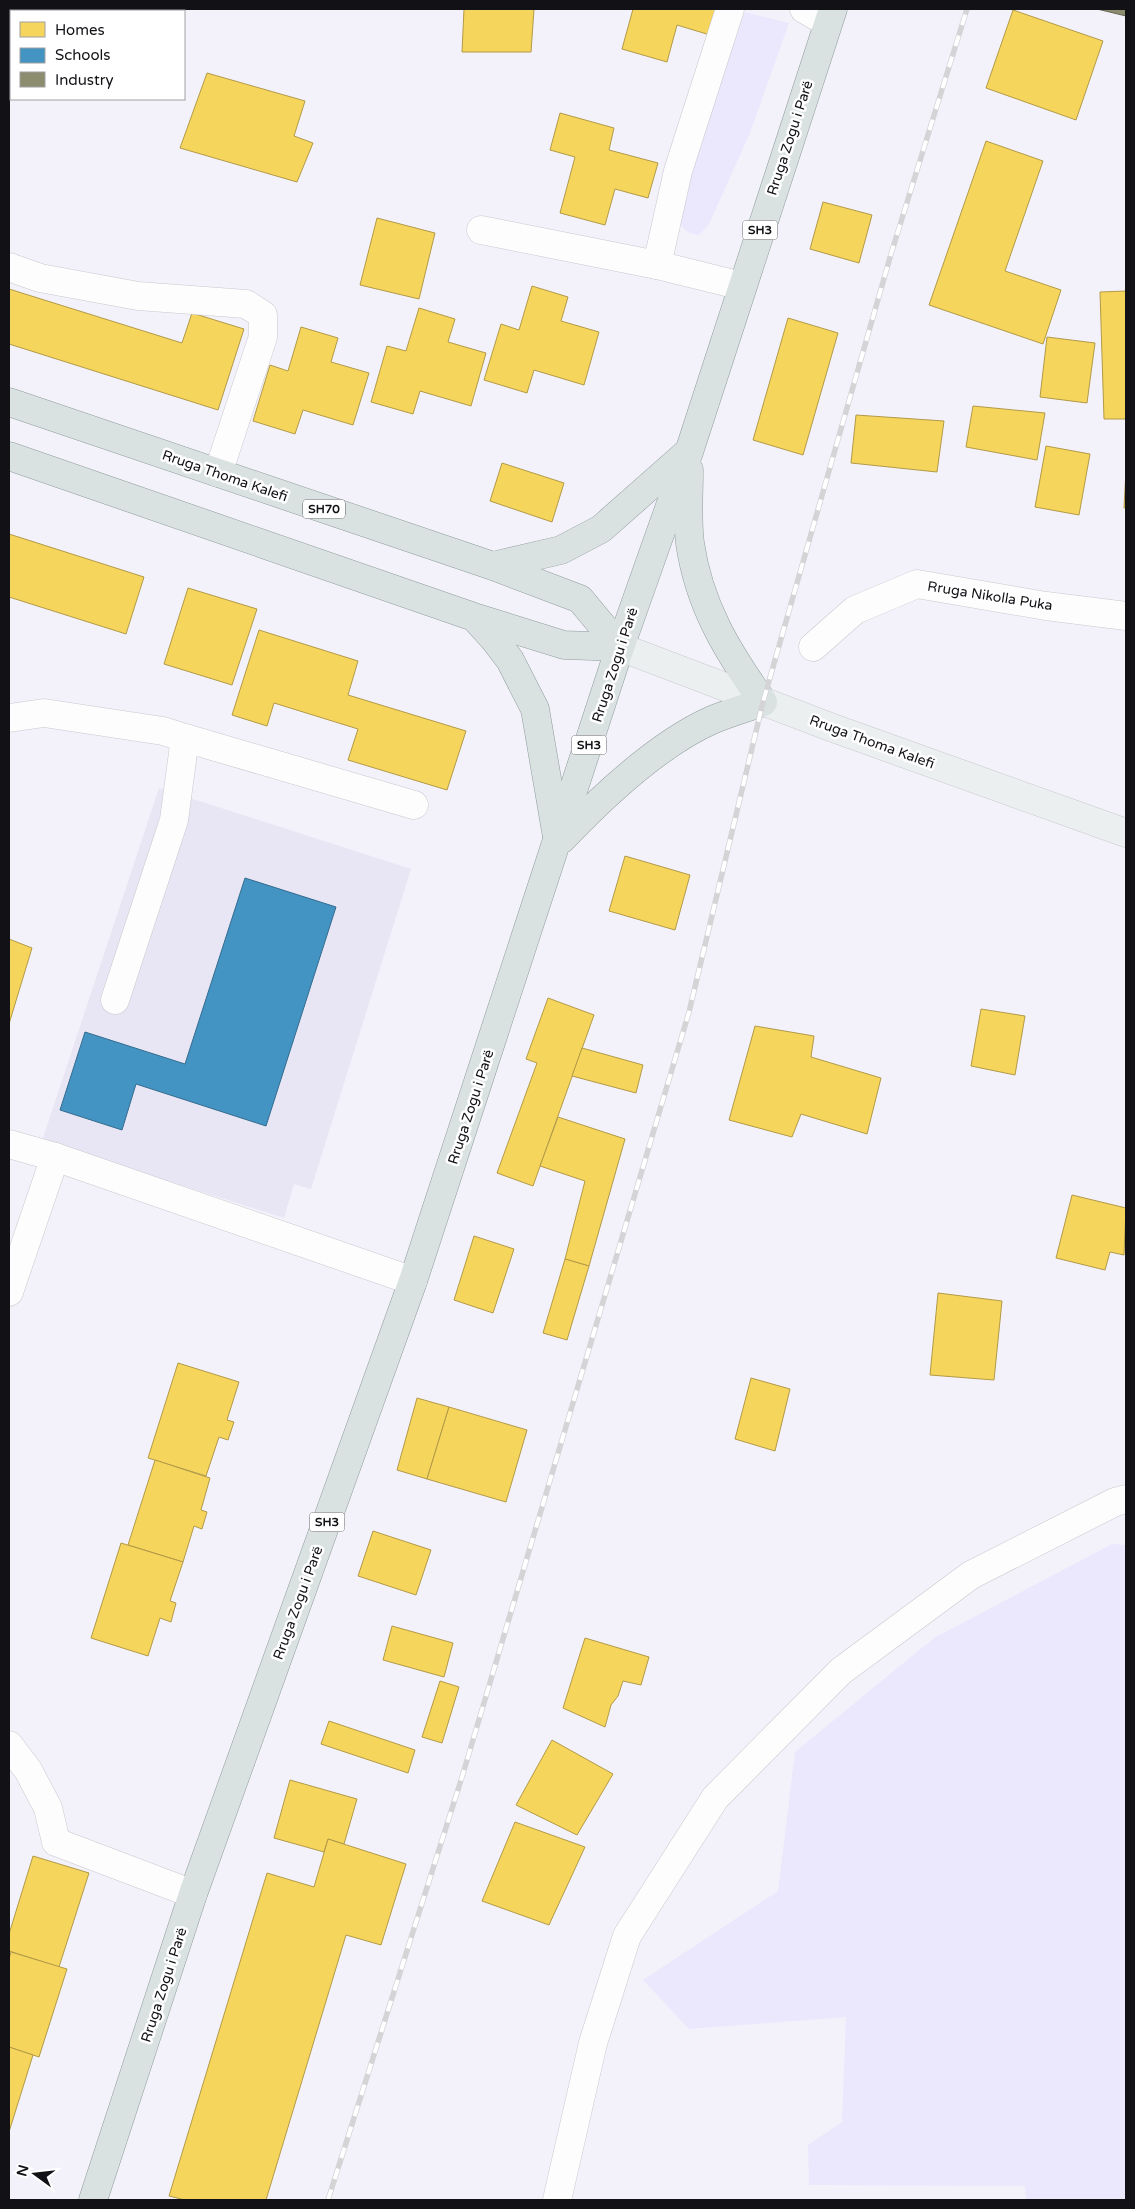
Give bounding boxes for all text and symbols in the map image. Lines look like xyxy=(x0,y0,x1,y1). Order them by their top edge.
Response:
legend xyxy=(10,10,185,100)
text: Homes xyxy=(55,21,105,39)
text: Schools xyxy=(55,46,111,64)
text: Industry xyxy=(55,71,114,89)
street label: Rruga Zogu i Parë xyxy=(763,78,817,198)
road number: SH3 xyxy=(742,220,778,240)
street label: Rruga Thoma Kalefi xyxy=(160,447,290,505)
road number: SH70 xyxy=(303,499,345,518)
street label: Rruga Nikolla Puka xyxy=(926,578,1054,614)
street label: Rruga Zogu i Parë xyxy=(588,605,642,725)
street label: Rruga Thoma Kalefi xyxy=(807,712,937,772)
road number: SH3 xyxy=(572,736,606,754)
street label: Rruga Zogu i Parë xyxy=(444,1047,498,1167)
road number: SH3 xyxy=(310,1512,344,1531)
street label: Rruga Zogu i Parë xyxy=(270,1544,326,1662)
street label: Rruga Zogu i Parë xyxy=(137,1925,191,2045)
north arrow xyxy=(10,2149,60,2199)
text: N xyxy=(13,2163,33,2178)

